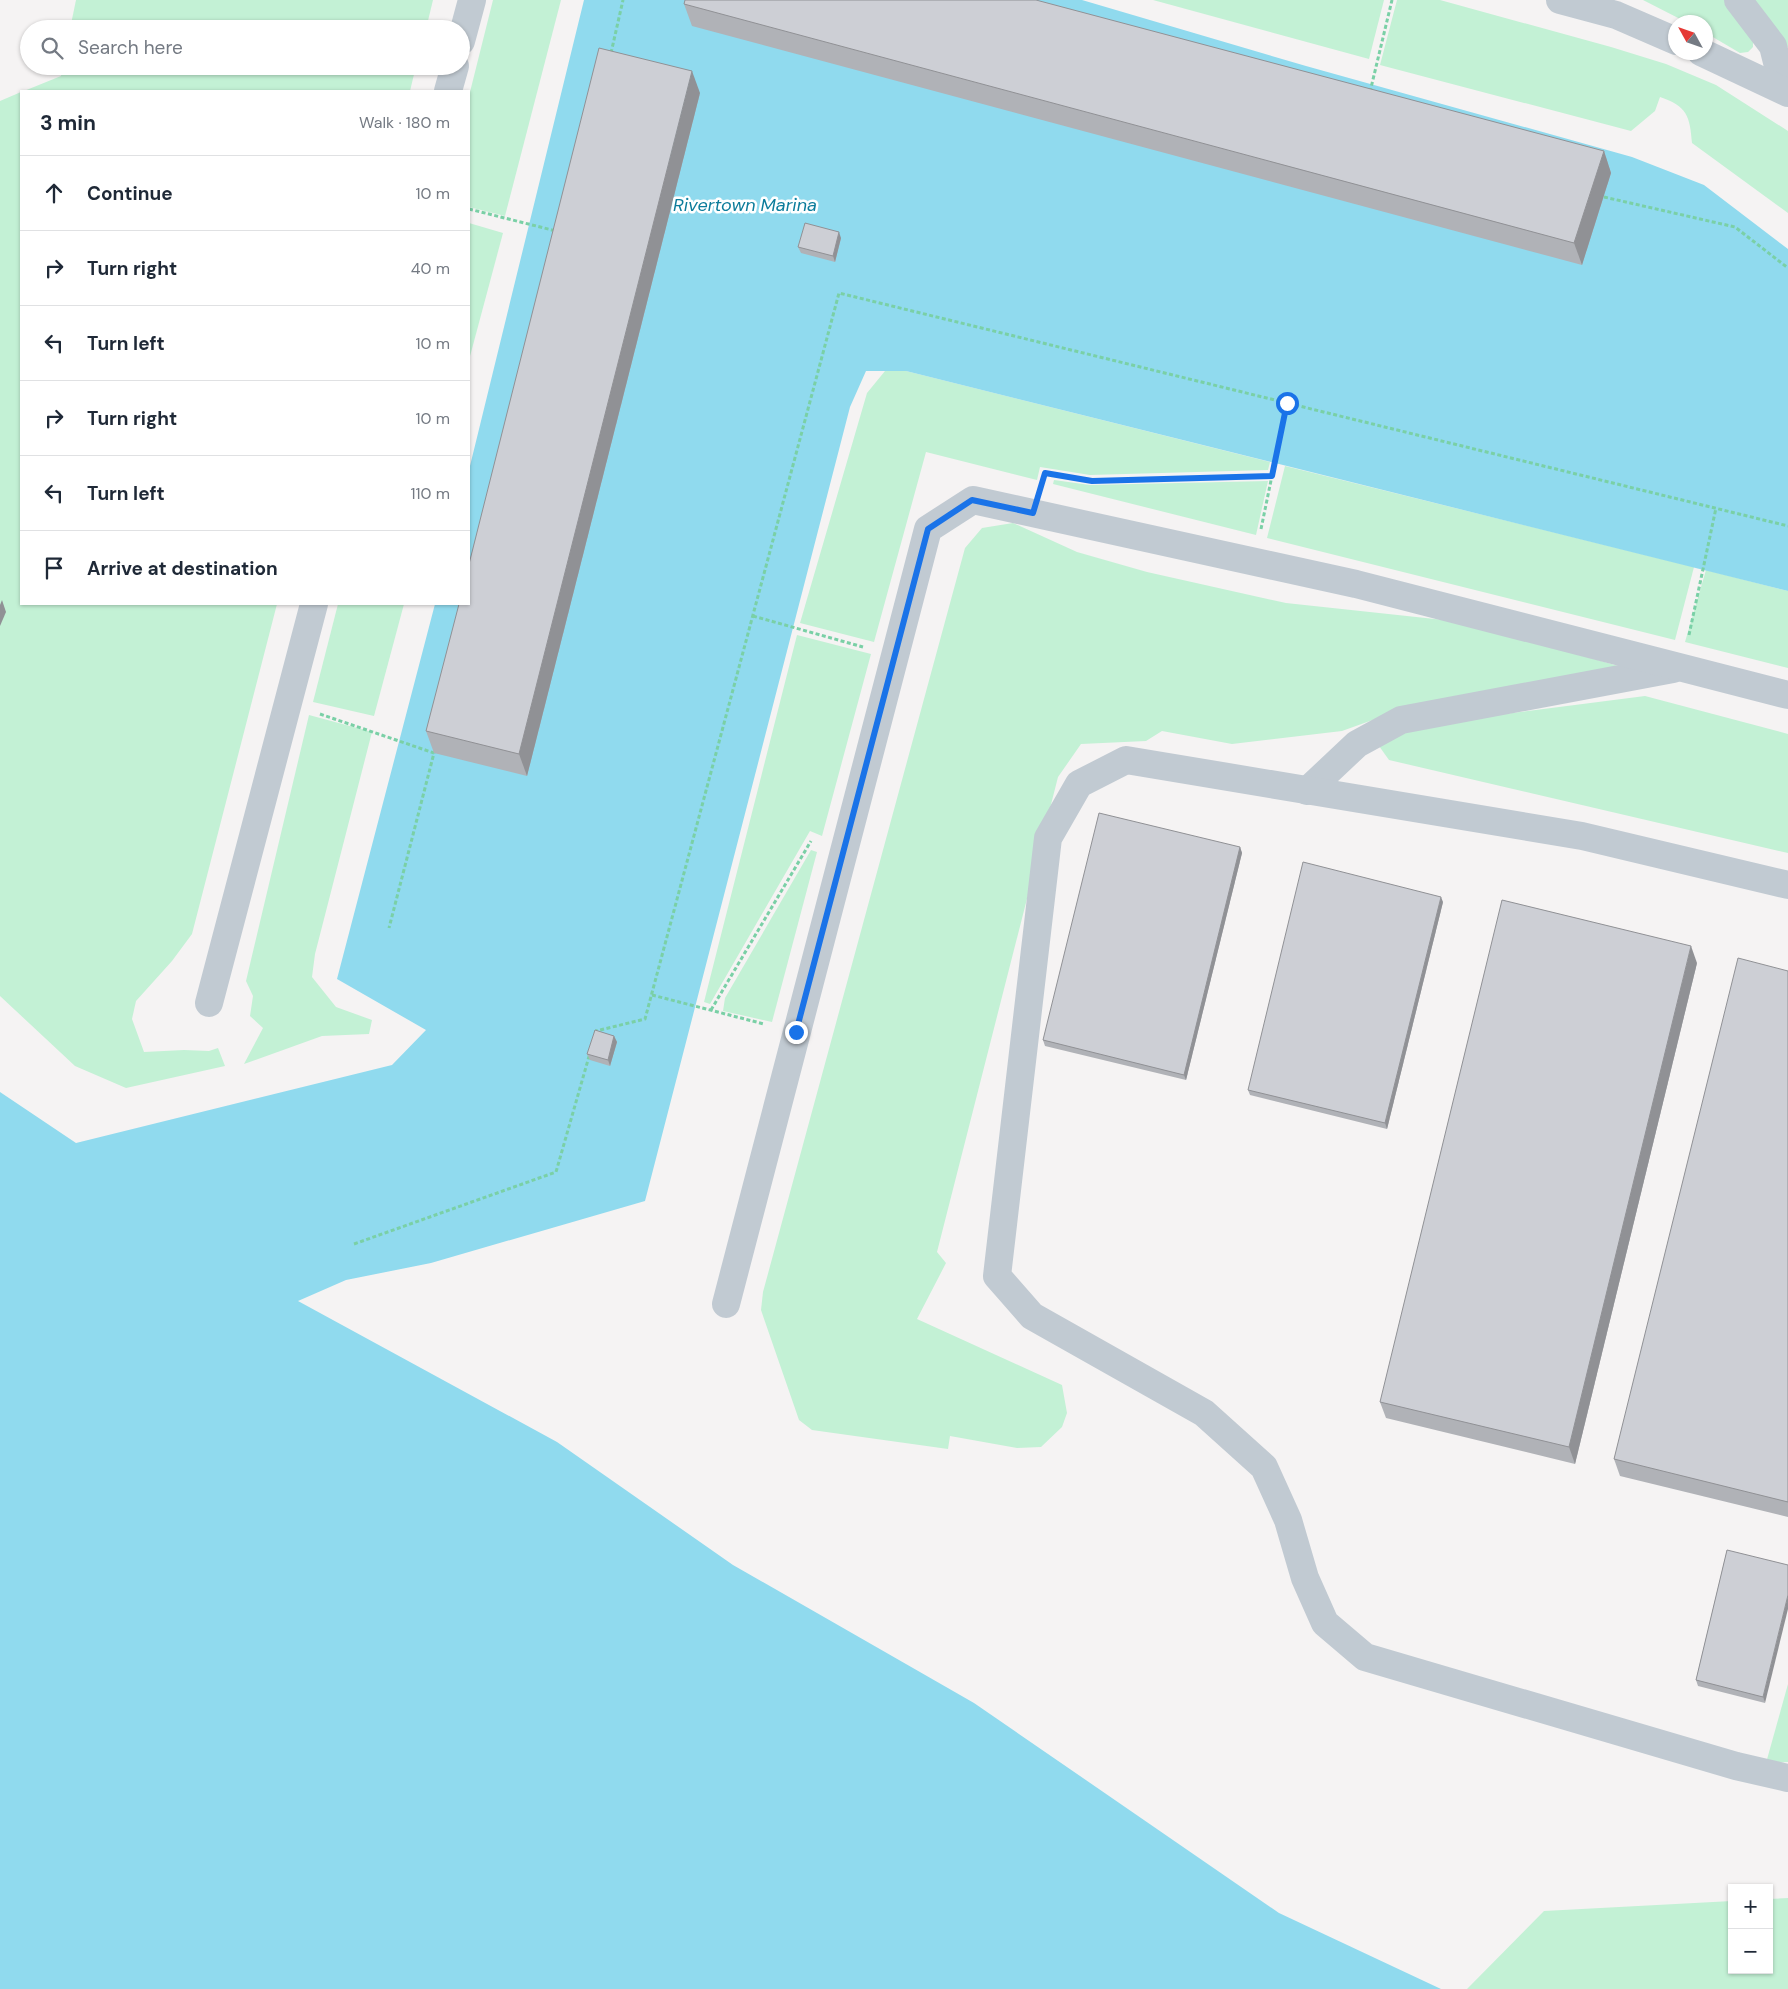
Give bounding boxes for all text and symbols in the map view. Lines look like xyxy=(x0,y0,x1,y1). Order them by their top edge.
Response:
north arrow xyxy=(1668,15,1713,60)
search box xyxy=(20,20,470,75)
icon: search xyxy=(38,34,66,62)
text: Search here xyxy=(78,35,183,60)
text: 3 min xyxy=(40,109,96,137)
text: Walk · 180 m xyxy=(359,112,450,133)
icon: ahead xyxy=(40,179,68,207)
text: Continue xyxy=(87,181,173,206)
text: 10 m xyxy=(416,183,450,204)
water label: Rivertown Marina xyxy=(673,193,817,217)
icon: right xyxy=(40,254,68,282)
text: Turn right xyxy=(87,256,177,281)
text: 40 m xyxy=(411,258,450,279)
icon: left xyxy=(40,329,68,357)
text: Turn left xyxy=(87,331,165,356)
text: 10 m xyxy=(416,333,450,354)
route start xyxy=(1276,392,1299,415)
icon: right xyxy=(40,404,68,432)
text: Turn right xyxy=(87,406,177,431)
text: 10 m xyxy=(416,408,450,429)
icon: left xyxy=(40,479,68,507)
text: Turn left xyxy=(87,481,165,506)
text: 110 m xyxy=(411,483,450,504)
icon: arrive xyxy=(40,554,68,582)
text: Arrive at destination xyxy=(87,556,278,581)
route end xyxy=(785,1021,808,1044)
map controls xyxy=(1728,1884,1773,1974)
button: + xyxy=(1728,1884,1773,1929)
button: − xyxy=(1728,1929,1773,1974)

